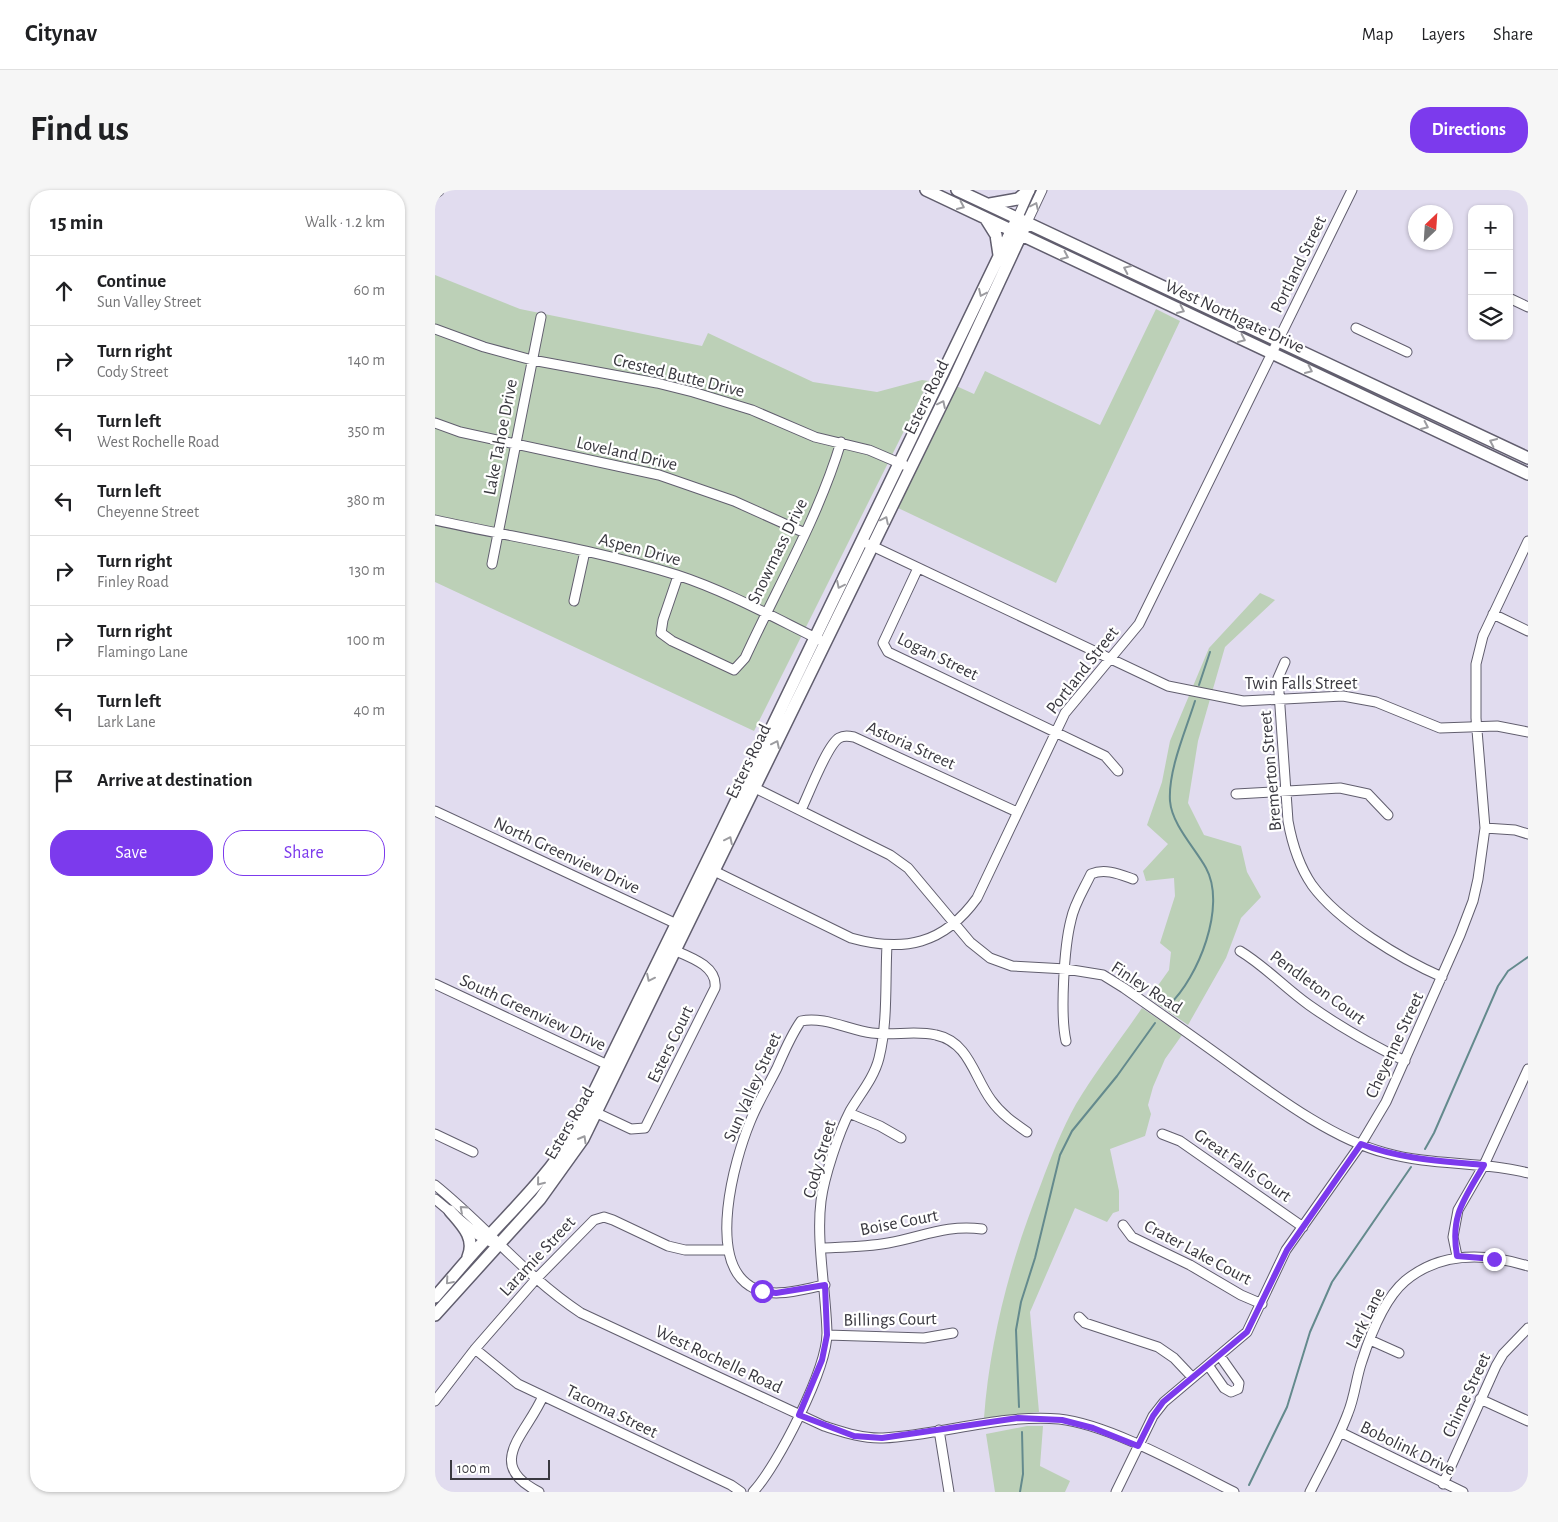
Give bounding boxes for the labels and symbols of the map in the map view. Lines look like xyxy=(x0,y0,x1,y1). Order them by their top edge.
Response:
one-way arrow xyxy=(956,200,965,211)
one-way arrow xyxy=(1028,202,1039,211)
north arrow xyxy=(1408,205,1453,250)
street label: Portland Street xyxy=(1268,213,1330,316)
one-way arrow xyxy=(1060,249,1069,260)
one-way arrow xyxy=(1124,266,1133,276)
street label: West Northgate Drive xyxy=(1162,277,1307,357)
one-way arrow xyxy=(977,288,988,297)
one-way arrow xyxy=(1176,304,1185,314)
one-way arrow xyxy=(1237,332,1246,343)
street label: Crested Butte Drive xyxy=(611,351,746,401)
street label: Esters Road xyxy=(901,357,953,438)
one-way arrow xyxy=(1304,364,1313,375)
street label: Lake Tahoe Drive xyxy=(481,378,521,497)
one-way arrow xyxy=(935,400,946,409)
one-way arrow xyxy=(1420,419,1429,429)
street label: Loveland Drive xyxy=(575,434,679,474)
one-way arrow xyxy=(1489,437,1498,448)
street label: Snowmass Drive xyxy=(745,496,811,607)
one-way arrow xyxy=(879,516,889,525)
street label: Aspen Drive xyxy=(597,530,683,570)
one-way arrow xyxy=(836,580,847,589)
street label: Portland Street xyxy=(1043,623,1122,718)
street label: Logan Street xyxy=(894,630,981,684)
street label: Twin Falls Street xyxy=(1245,675,1358,693)
street label: Bremerton Street xyxy=(1257,710,1285,832)
street label: Astoria Street xyxy=(864,718,958,774)
street label: Esters Road xyxy=(723,721,775,802)
one-way arrow xyxy=(770,740,780,749)
street label: North Greenview Drive xyxy=(491,814,642,898)
one-way arrow xyxy=(723,836,733,845)
street label: Pendleton Court xyxy=(1266,947,1369,1028)
street label: Finley Road xyxy=(1108,958,1185,1017)
street label: South Greenview Drive xyxy=(457,971,608,1055)
one-way arrow xyxy=(646,973,656,982)
street label: Cheyenne Street xyxy=(1362,989,1427,1101)
street label: Esters Court xyxy=(645,1003,697,1086)
street label: Sun Valley Street xyxy=(721,1030,785,1145)
street label: Esters Road xyxy=(542,1084,598,1163)
street label: Cody Street xyxy=(800,1118,840,1200)
street label: Great Falls Court xyxy=(1191,1126,1295,1206)
one-way arrow xyxy=(577,1135,587,1144)
one-way arrow xyxy=(538,1176,546,1185)
one-way arrow xyxy=(460,1206,469,1215)
street label: Boise Court xyxy=(859,1207,940,1239)
street label: Laramie Street xyxy=(496,1213,579,1300)
street label: Crater Lake Court xyxy=(1141,1217,1254,1289)
route end xyxy=(1483,1248,1506,1271)
one-way arrow xyxy=(445,1276,454,1285)
route start xyxy=(751,1280,774,1303)
street label: Lark Lane xyxy=(1343,1285,1389,1352)
street label: Billings Court xyxy=(843,1310,937,1330)
street label: West Rochelle Road xyxy=(652,1323,785,1397)
street label: Chime Street xyxy=(1439,1350,1494,1441)
street label: Tacoma Street xyxy=(563,1382,660,1442)
street label: Bobolink Drive xyxy=(1357,1418,1458,1480)
scale bar xyxy=(450,1457,550,1480)

